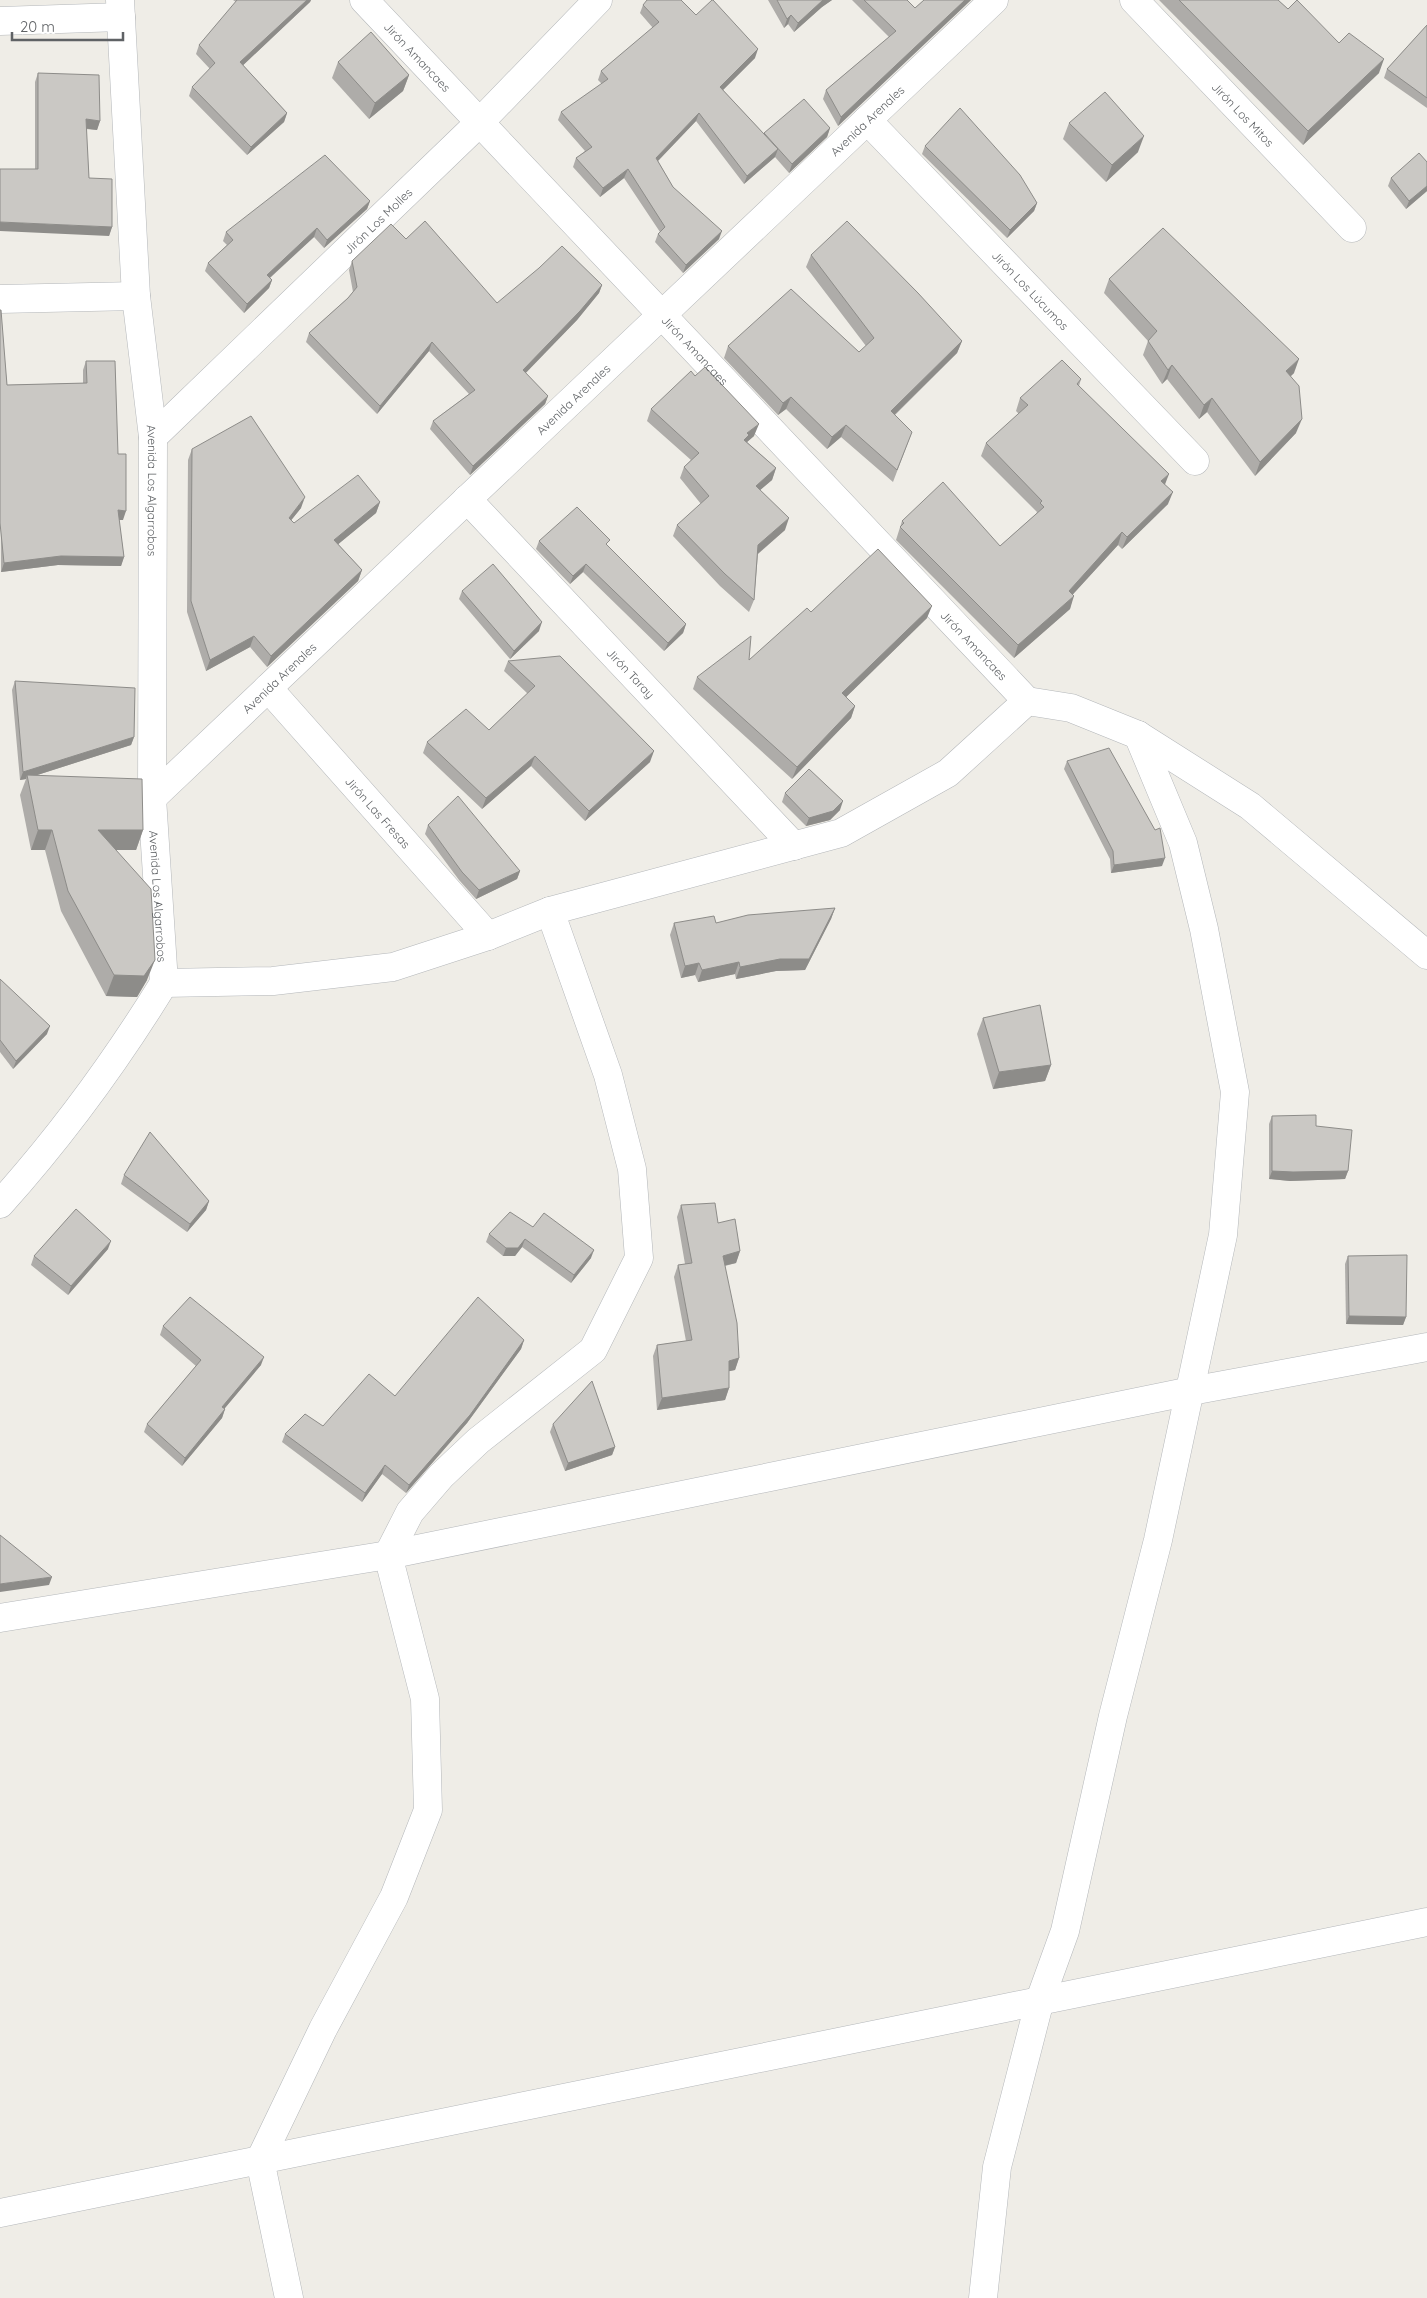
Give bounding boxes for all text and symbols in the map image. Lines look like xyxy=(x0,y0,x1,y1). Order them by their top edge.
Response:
scale bar xyxy=(12,10,124,42)
text: 20 m xyxy=(20,17,55,36)
street label: Jirón Amancaes xyxy=(381,19,454,95)
street label: Jirón Los Mitos xyxy=(1209,79,1278,150)
street label: Avenida Arenales xyxy=(827,82,907,159)
street label: Jirón Los Molles xyxy=(340,184,415,257)
street label: Jirón Los Lúcumos xyxy=(989,247,1072,333)
street label: Jirón Amancaes xyxy=(659,312,732,388)
street label: Avenida Arenales xyxy=(533,360,613,438)
street label: Avenida Los Algarrobos xyxy=(144,424,161,557)
street label: Jirón Amancaes xyxy=(938,607,1011,683)
street label: Avenida Arenales xyxy=(239,639,319,716)
street label: Jirón Taray xyxy=(604,645,658,701)
street label: Jirón Las Fresas xyxy=(342,773,414,851)
street label: Avenida Los Algarrobos xyxy=(147,830,170,963)

